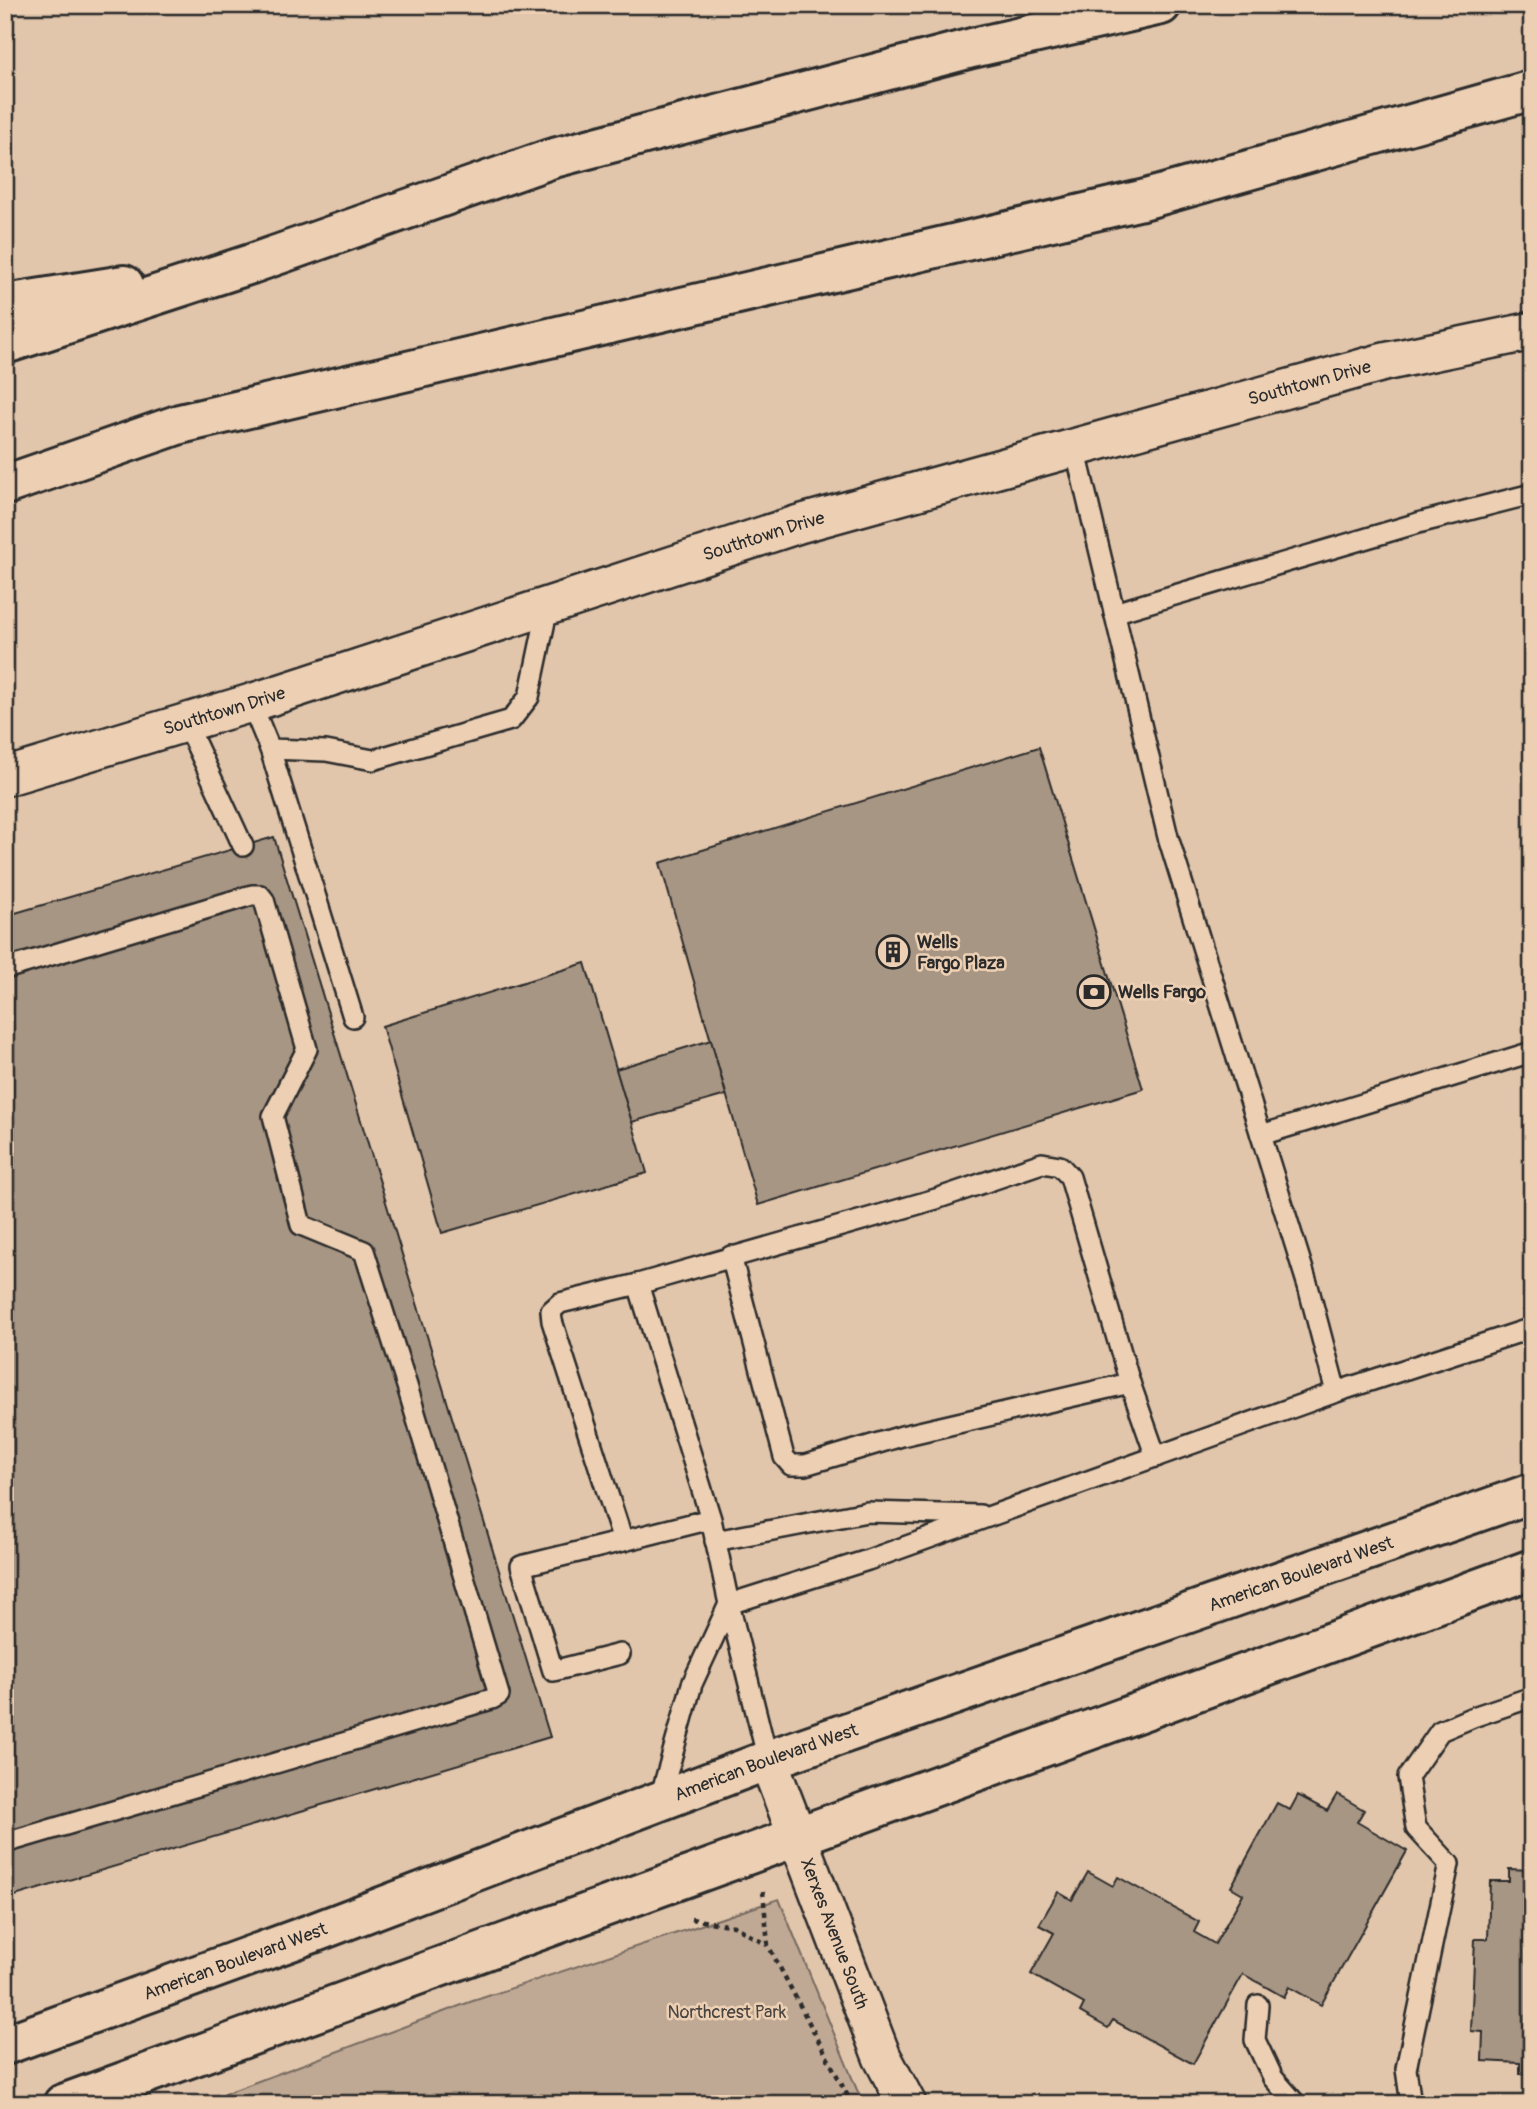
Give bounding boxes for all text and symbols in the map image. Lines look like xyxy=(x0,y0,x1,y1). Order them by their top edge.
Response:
street label: Southtown Drive xyxy=(1245,355,1374,411)
street label: Southtown Drive xyxy=(700,506,827,566)
street label: Southtown Drive xyxy=(160,681,288,740)
place label: Wells Fargo Plaza xyxy=(917,931,1005,975)
building icon: Wells Fargo Plaza xyxy=(874,933,912,971)
bank icon: Wells Fargo xyxy=(1075,973,1113,1011)
place label: Wells Fargo xyxy=(1118,981,1206,1004)
street label: American Boulevard West xyxy=(1206,1531,1397,1617)
street label: American Boulevard West xyxy=(671,1718,862,1806)
street label: Xerxes Avenue South xyxy=(795,1855,874,2012)
street label: American Boulevard West xyxy=(140,1917,331,2005)
park label: Northcrest Park xyxy=(668,2001,787,2024)

